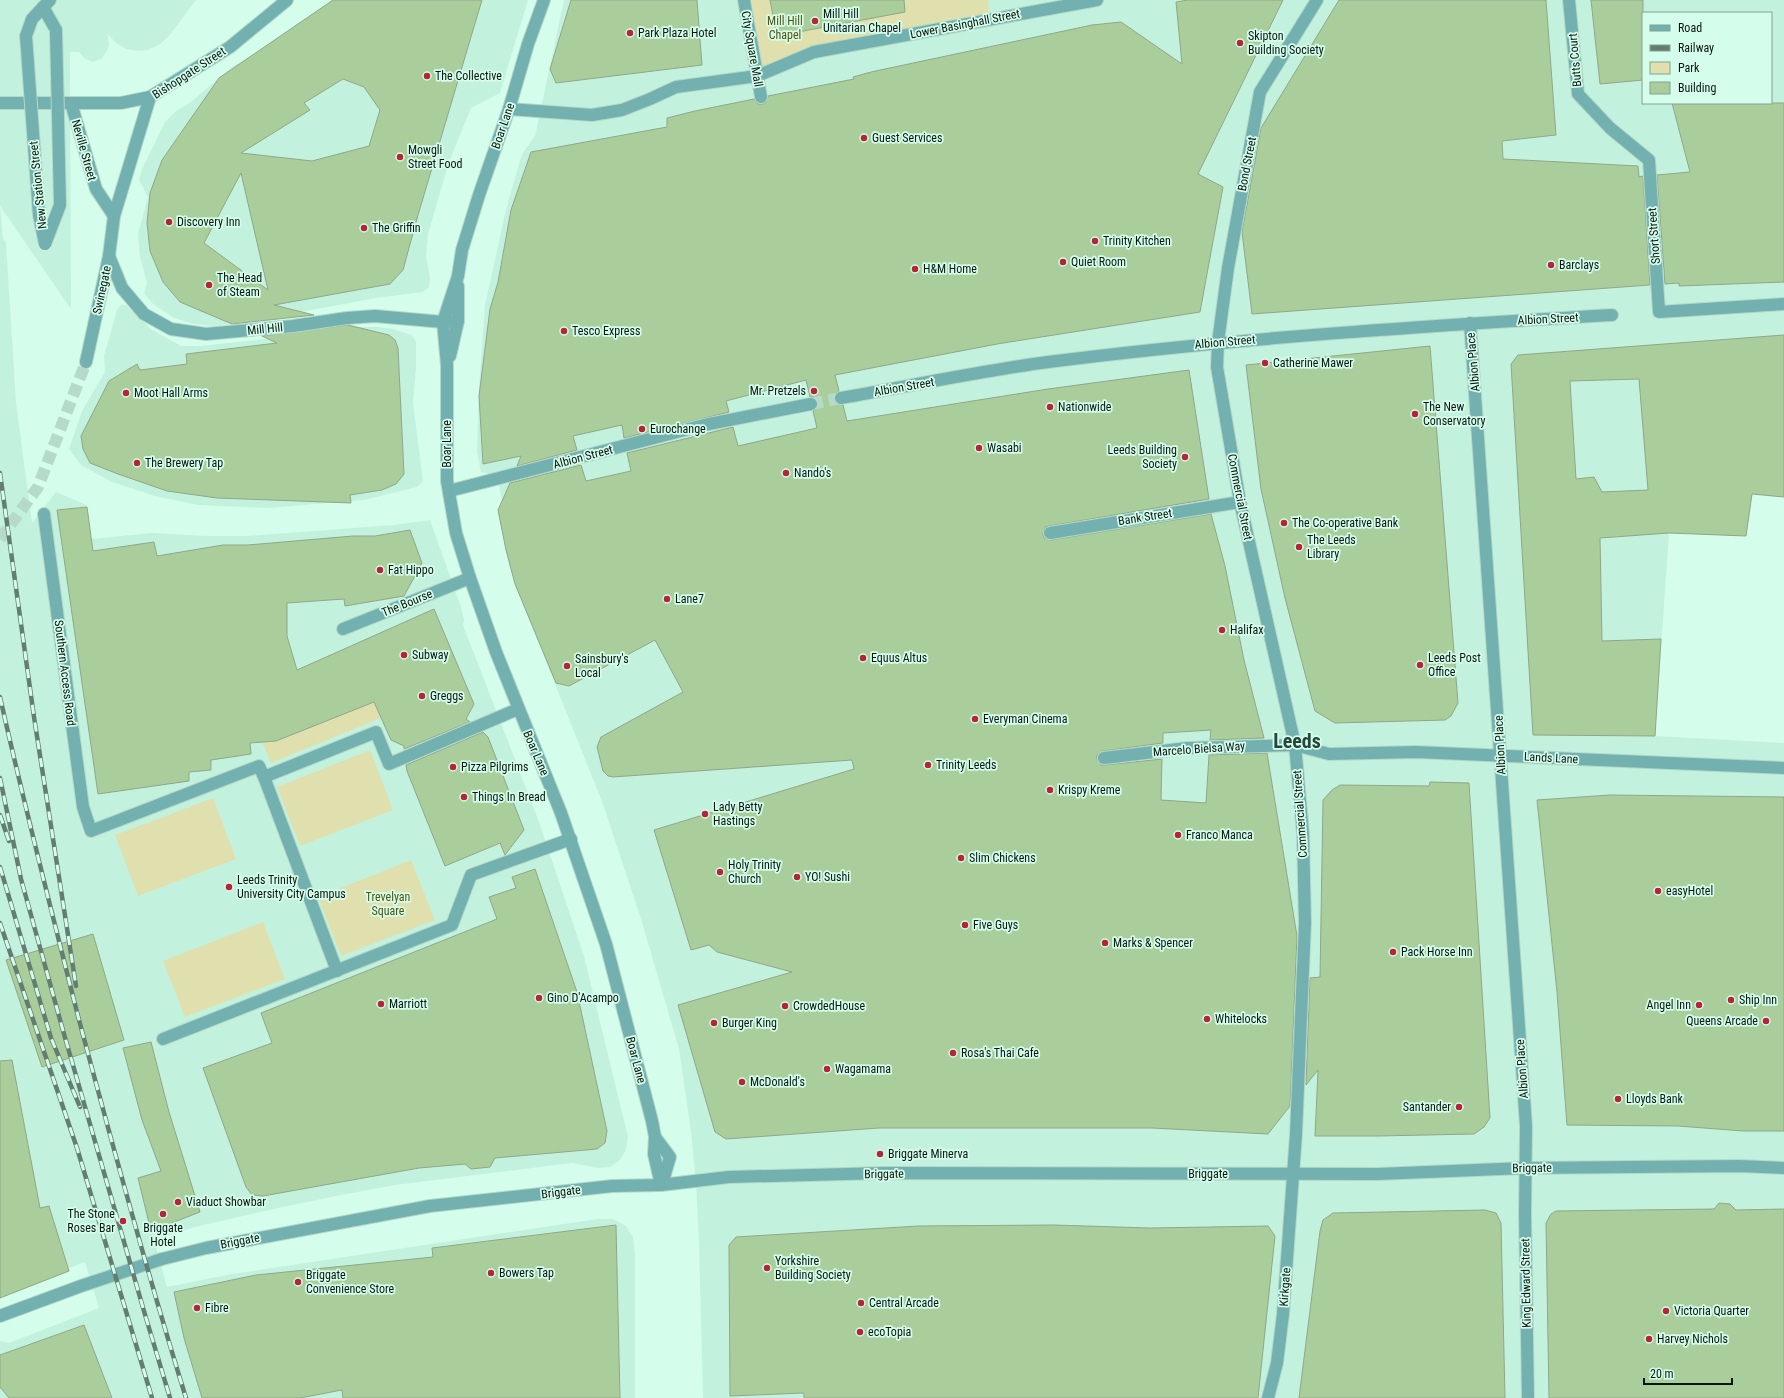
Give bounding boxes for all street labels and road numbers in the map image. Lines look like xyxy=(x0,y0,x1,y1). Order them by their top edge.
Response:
street label: Lower Basinghall Street xyxy=(909,6,1022,42)
street label: City Square Mall xyxy=(738,10,766,88)
street label: Butts Court xyxy=(1566,32,1584,87)
street label: Bishopgate Street xyxy=(150,44,229,102)
street label: Boar Lane xyxy=(489,101,517,151)
street label: Neville Street xyxy=(69,118,100,183)
street label: Bond Street xyxy=(1235,135,1259,192)
street label: New Station Street xyxy=(26,140,50,230)
street label: Short Street xyxy=(1645,207,1663,265)
street label: Swinegate xyxy=(90,264,114,315)
street label: Albion Street xyxy=(1517,310,1579,328)
street label: Mill Hill xyxy=(246,320,284,338)
street label: Albion Street xyxy=(1194,332,1256,352)
street label: Albion Place xyxy=(1463,332,1483,392)
street label: Albion Street xyxy=(873,375,936,399)
street label: Boar Lane xyxy=(440,420,454,468)
street label: Albion Street xyxy=(552,442,615,472)
street label: Commercial Street xyxy=(1225,453,1255,542)
street label: Bank Street xyxy=(1117,506,1173,528)
street label: The Bourse xyxy=(380,586,435,620)
street label: Southern Access Road xyxy=(52,619,78,727)
street label: Albion Place xyxy=(1491,715,1509,775)
street label: Boar Lane xyxy=(520,728,552,778)
street label: Marcelo Bielsa Way xyxy=(1152,739,1246,759)
street label: Lands Lane xyxy=(1523,750,1579,766)
street label: Commercial Street xyxy=(1290,769,1310,858)
street label: Boar Lane xyxy=(623,1035,649,1085)
street label: Albion Place xyxy=(1513,1039,1531,1099)
street label: Briggate xyxy=(1512,1161,1552,1175)
street label: Briggate xyxy=(864,1167,904,1181)
street label: Briggate xyxy=(1188,1167,1228,1181)
street label: Briggate xyxy=(540,1183,582,1201)
street label: Briggate xyxy=(219,1230,261,1252)
street label: King Edward Street xyxy=(1518,1238,1534,1328)
street label: Kirkgate xyxy=(1277,1267,1293,1307)

